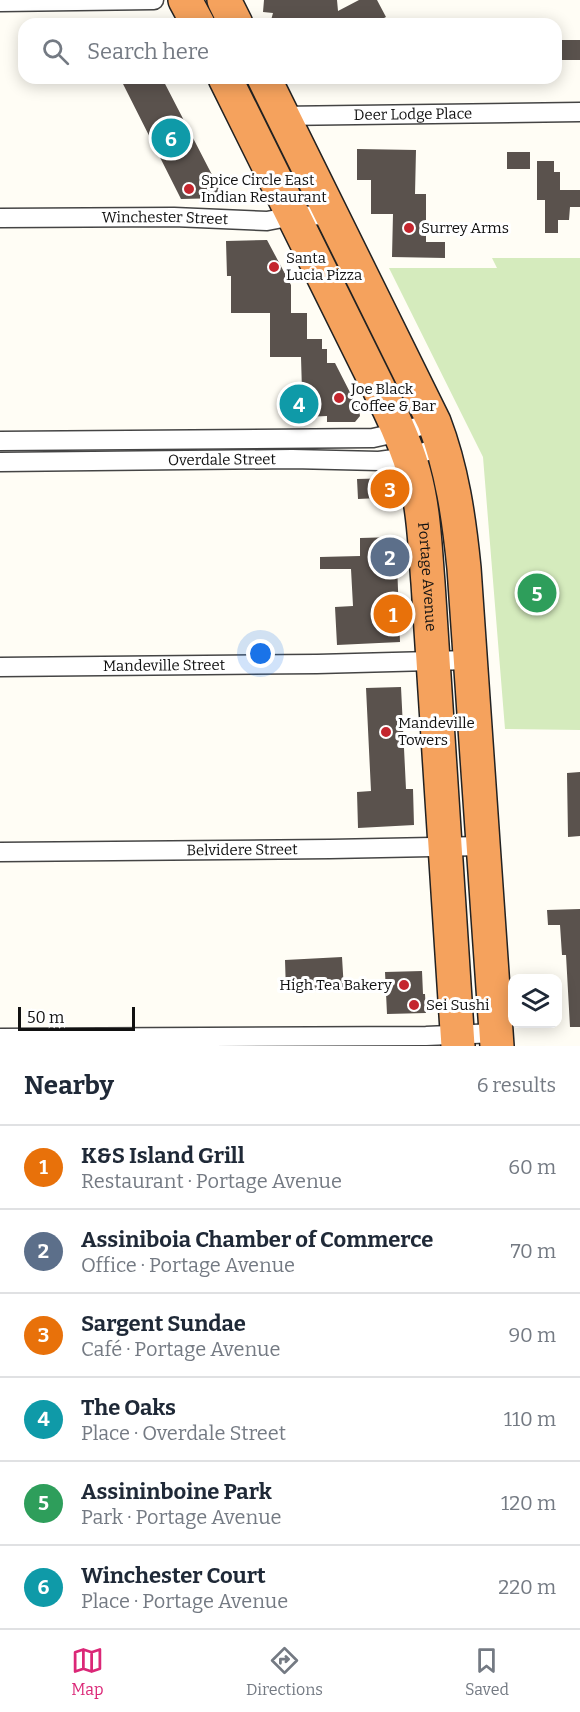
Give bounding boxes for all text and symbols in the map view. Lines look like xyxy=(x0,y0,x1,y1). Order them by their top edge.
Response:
search box xyxy=(18,18,562,84)
icon: search xyxy=(39,35,72,68)
text: Search here xyxy=(87,38,209,65)
street label: Deer Lodge Place xyxy=(354,104,472,124)
pin: 6 xyxy=(152,116,190,160)
place label: Spice Circle East Indian Restaurant xyxy=(201,171,327,206)
marker: Spice Circle East Indian Restaurant xyxy=(182,182,196,196)
street label: Winchester Street xyxy=(102,208,229,228)
place label: Surrey Arms xyxy=(421,219,509,237)
marker: Surrey Arms xyxy=(402,221,416,235)
place label: Santa Lucia Pizza xyxy=(286,249,362,284)
marker: Santa Lucia Pizza xyxy=(267,260,281,274)
place label: Joe Black Coffee & Bar xyxy=(350,380,436,415)
pin: 4 xyxy=(280,382,318,426)
marker: Joe Black Coffee & Bar xyxy=(332,391,346,405)
street label: Overdale Street xyxy=(168,450,277,469)
pin: 3 xyxy=(370,466,410,512)
street label: Portage Avenue xyxy=(414,521,440,632)
pin: 2 xyxy=(370,534,410,580)
pin: 5 xyxy=(518,570,556,616)
pin: 1 xyxy=(374,592,412,636)
your location xyxy=(246,639,275,668)
street label: Mandeville Street xyxy=(103,656,226,675)
place label: Mandeville Towers xyxy=(398,714,475,749)
marker: Mandeville Towers xyxy=(379,725,393,739)
street label: Belvidere Street xyxy=(186,840,298,859)
map controls xyxy=(508,974,562,1028)
button: layers xyxy=(508,974,562,1028)
place label: High Tea Bakery xyxy=(279,976,392,994)
marker: High Tea Bakery xyxy=(397,978,411,992)
place label: Sei Sushi xyxy=(426,996,490,1014)
marker: Sei Sushi xyxy=(407,998,421,1012)
scale bar xyxy=(18,1004,135,1032)
text: 50 m xyxy=(27,1008,64,1027)
text: Nearby xyxy=(24,1070,114,1101)
text: 6 results xyxy=(477,1073,556,1097)
text: K&S Island Grill xyxy=(81,1142,245,1169)
text: 1 xyxy=(39,1155,48,1179)
text: 60 m xyxy=(508,1155,556,1179)
text: Restaurant · Portage Avenue xyxy=(81,1169,342,1193)
text: Assiniboia Chamber of Commerce xyxy=(81,1226,433,1253)
text: 2 xyxy=(38,1239,49,1263)
text: 70 m xyxy=(510,1239,556,1263)
text: Office · Portage Avenue xyxy=(81,1253,295,1277)
text: Sargent Sundae xyxy=(81,1310,246,1337)
text: 3 xyxy=(38,1323,49,1347)
text: 90 m xyxy=(508,1323,556,1347)
text: Café · Portage Avenue xyxy=(81,1337,280,1361)
text: The Oaks xyxy=(81,1394,176,1421)
text: 4 xyxy=(37,1407,50,1431)
text: 110 m xyxy=(504,1407,556,1431)
text: Place · Overdale Street xyxy=(81,1421,286,1445)
text: Assininboine Park xyxy=(81,1478,272,1505)
text: 5 xyxy=(38,1491,49,1515)
text: 120 m xyxy=(501,1491,556,1515)
text: Park · Portage Avenue xyxy=(81,1505,281,1529)
text: Winchester Court xyxy=(81,1562,266,1589)
text: 6 xyxy=(38,1575,49,1599)
text: 220 m xyxy=(498,1575,556,1599)
text: Place · Portage Avenue xyxy=(81,1589,288,1613)
tab: Map xyxy=(71,1644,104,1699)
tab: Directions xyxy=(246,1644,323,1699)
tab: Saved xyxy=(465,1644,509,1699)

